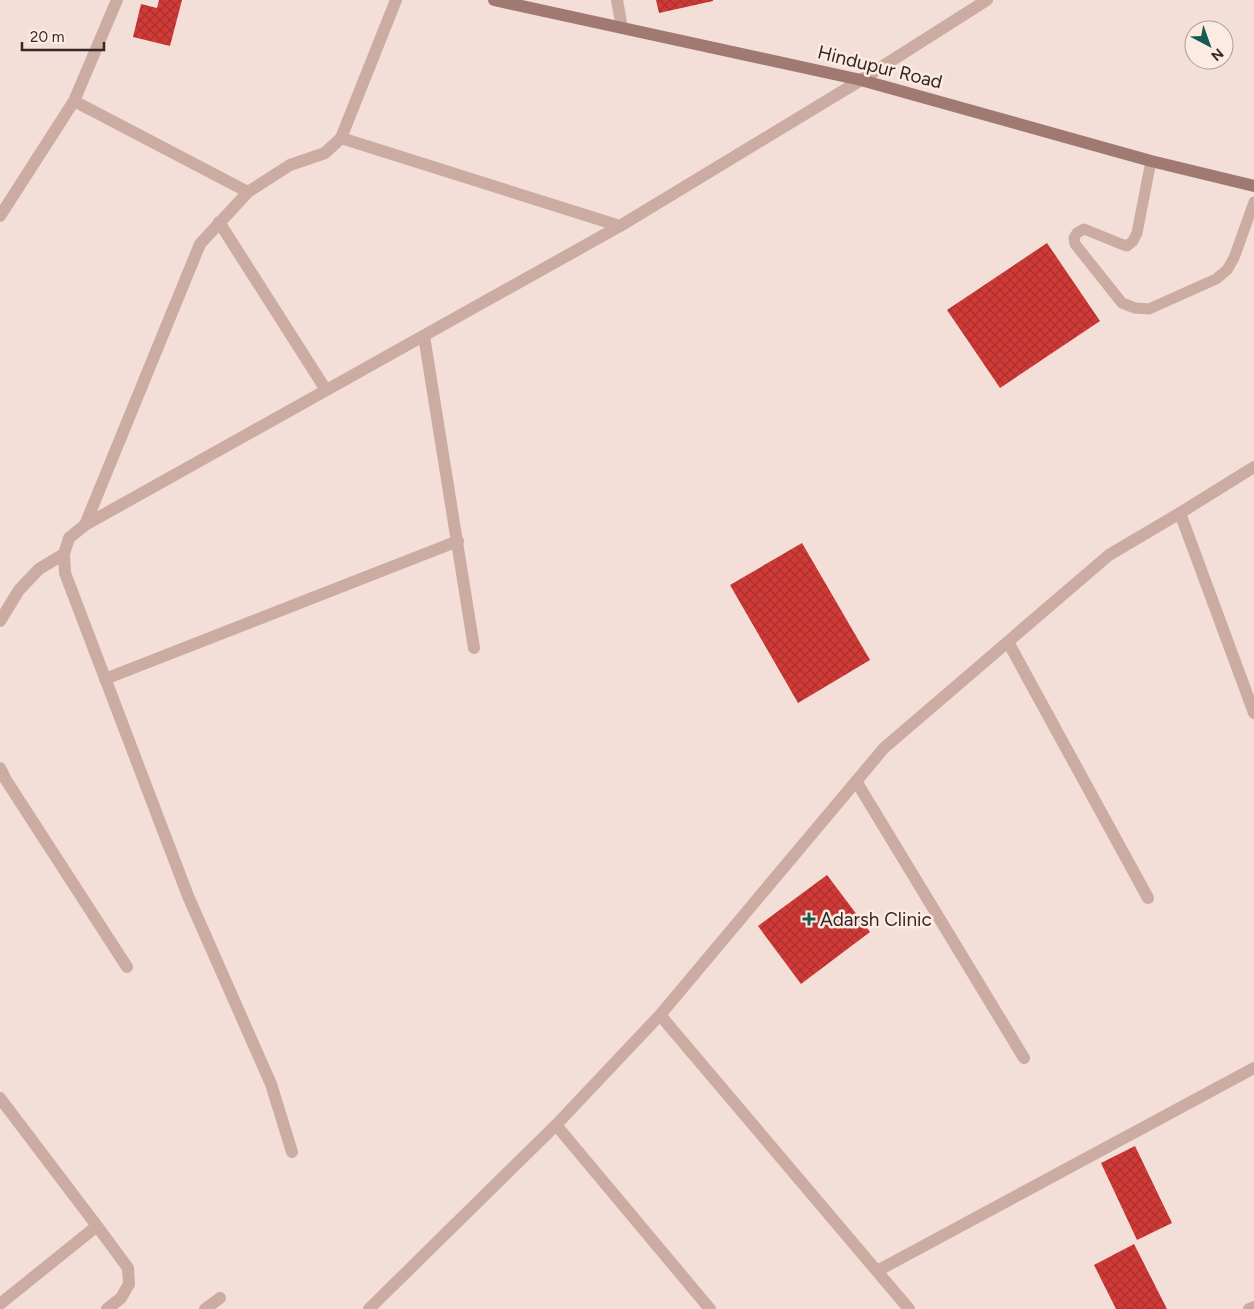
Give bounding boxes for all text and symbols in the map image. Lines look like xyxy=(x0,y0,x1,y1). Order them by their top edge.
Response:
scale bar xyxy=(22,20,105,52)
north arrow xyxy=(1184,20,1234,70)
text: 20 m xyxy=(30,28,64,46)
street label: Hindupur Road xyxy=(815,40,945,94)
text: N xyxy=(1208,44,1227,64)
place label: Adarsh Clinic xyxy=(820,908,932,931)
marker: Adarsh Clinic xyxy=(802,912,816,926)

